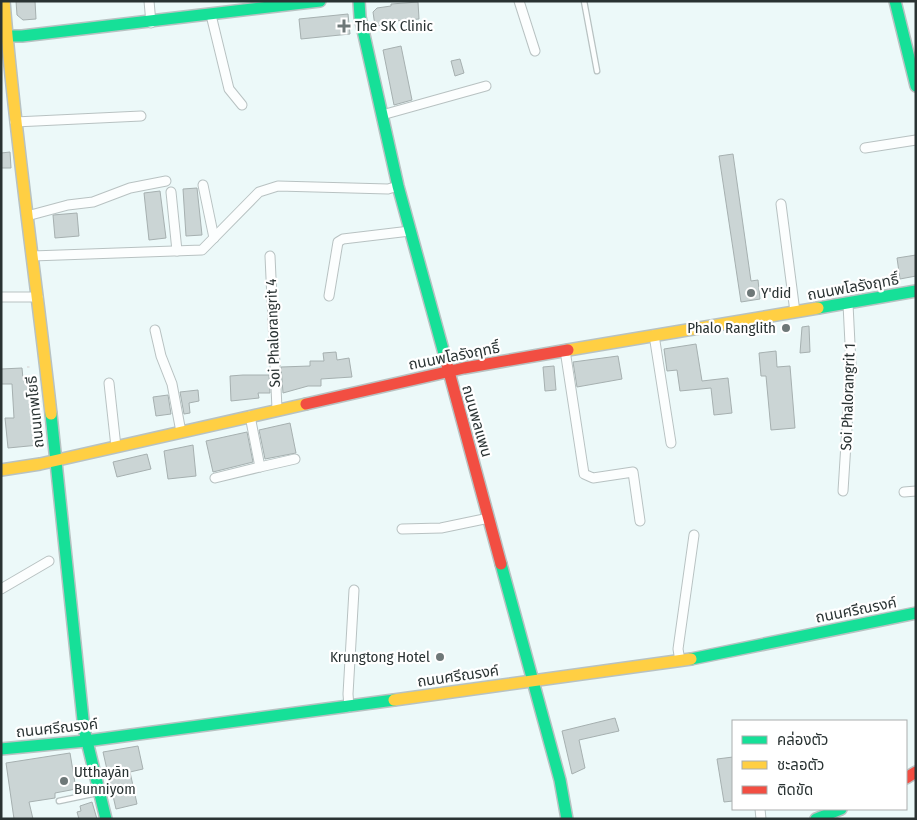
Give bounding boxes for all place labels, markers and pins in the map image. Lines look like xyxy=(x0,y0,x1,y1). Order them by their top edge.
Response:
place label: The SK Clinic xyxy=(355,17,434,35)
marker: The SK Clinic xyxy=(337,19,351,33)
place label: Y'did xyxy=(761,284,791,302)
marker: Y'did xyxy=(745,287,757,299)
place label: Phalo Ranglith xyxy=(687,319,776,337)
marker: Phalo Ranglith xyxy=(780,322,792,334)
place label: Krungtong Hotel xyxy=(330,648,430,666)
marker: Krungtong Hotel xyxy=(434,651,446,663)
place label: Utthayān Bunniyom xyxy=(74,763,136,798)
marker: Utthayān Bunniyom xyxy=(58,775,70,787)

